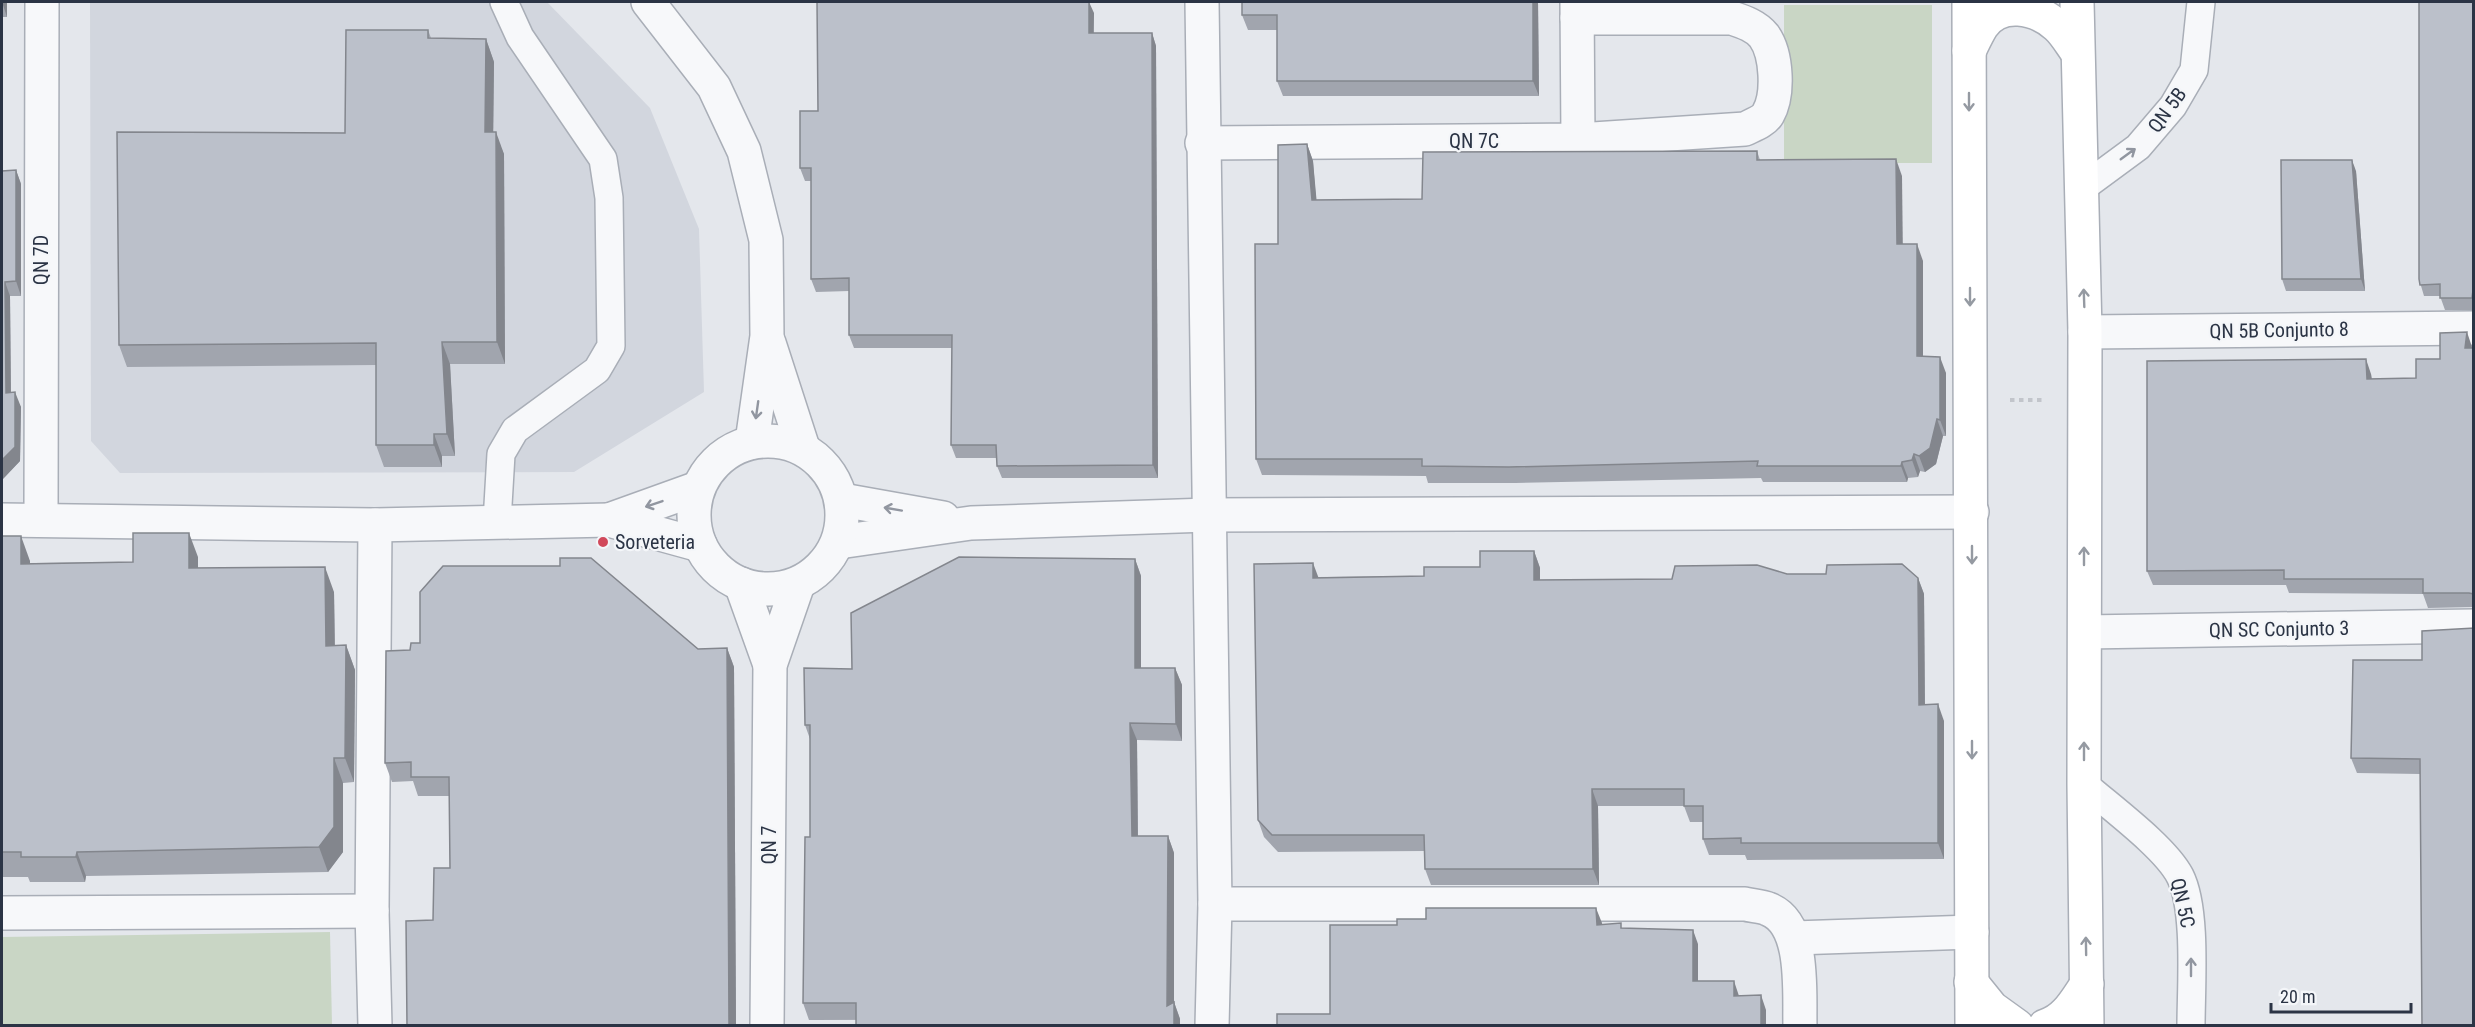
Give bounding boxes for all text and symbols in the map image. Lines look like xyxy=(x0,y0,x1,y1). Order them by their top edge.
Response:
street label: QN 5B xyxy=(2143,83,2191,137)
one-way arrow xyxy=(1963,91,1975,111)
street label: QN 7C xyxy=(1449,129,1499,153)
one-way arrow xyxy=(2120,148,2136,160)
street label: QN 7D xyxy=(29,235,53,285)
one-way arrow xyxy=(1964,286,1976,306)
one-way arrow xyxy=(2078,289,2090,309)
street label: QN 5B Conjunto 8 xyxy=(2209,317,2349,343)
one-way arrow xyxy=(751,399,762,419)
one-way arrow xyxy=(645,499,664,510)
one-way arrow xyxy=(884,503,904,514)
place label: Sorveteria xyxy=(615,530,695,554)
marker: Sorveteria xyxy=(596,535,610,549)
one-way arrow xyxy=(1966,544,1978,564)
one-way arrow xyxy=(2078,547,2090,567)
street label: QN SC Conjunto 3 xyxy=(2209,616,2349,642)
one-way arrow xyxy=(1966,739,1978,759)
one-way arrow xyxy=(2078,742,2090,762)
street label: QN 7 xyxy=(757,826,781,864)
street label: QN 5C xyxy=(2166,876,2200,930)
one-way arrow xyxy=(2081,937,2092,957)
one-way arrow xyxy=(2185,958,2197,978)
scale bar xyxy=(2271,976,2410,1014)
text: 20 m xyxy=(2280,986,2315,1007)

